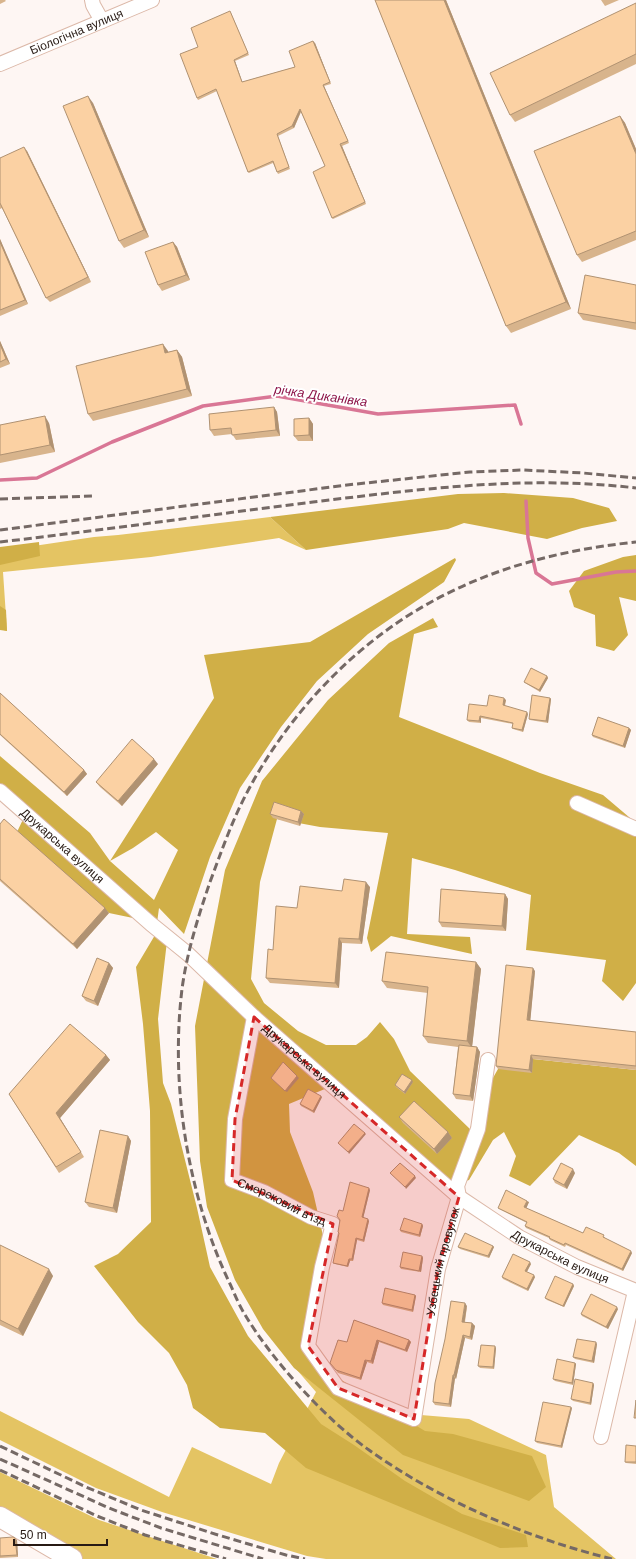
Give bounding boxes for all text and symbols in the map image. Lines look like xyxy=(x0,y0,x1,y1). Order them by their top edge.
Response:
street label: Біологічна вулиця xyxy=(28,6,125,58)
water label: річка Диканівка xyxy=(272,381,368,409)
street label: Друкарська вулиця xyxy=(18,805,107,886)
street label: Друкарська вулиця xyxy=(260,1021,349,1101)
street label: Смерековий в'їзд xyxy=(235,1176,327,1228)
street label: Узбецький провулок xyxy=(424,1205,463,1317)
street label: Друкарська вулиця xyxy=(509,1227,611,1286)
scale bar xyxy=(14,1521,107,1547)
text: 50 m xyxy=(20,1528,47,1542)

